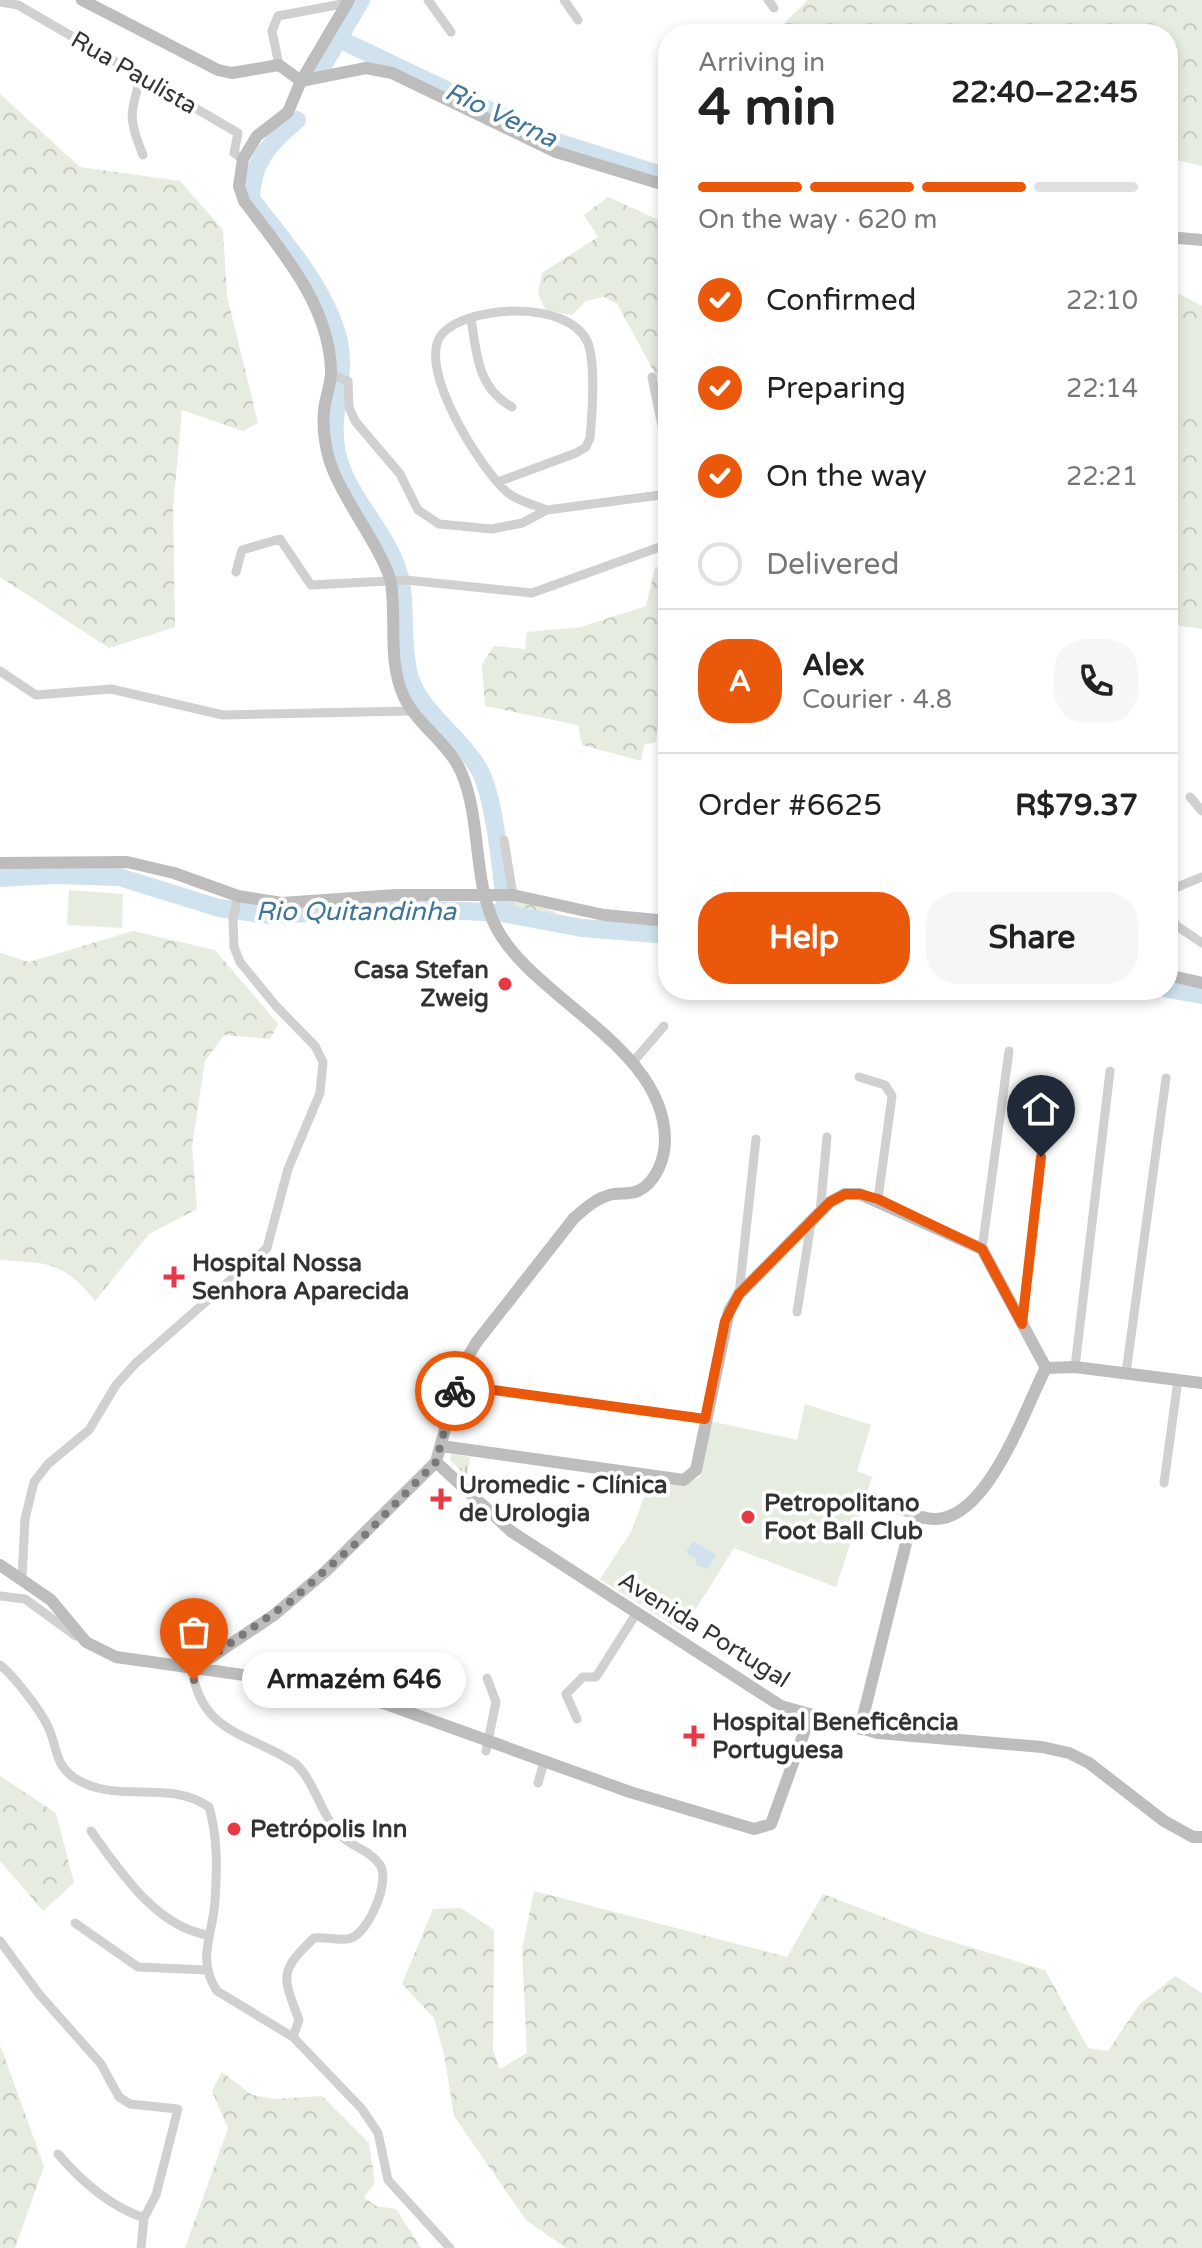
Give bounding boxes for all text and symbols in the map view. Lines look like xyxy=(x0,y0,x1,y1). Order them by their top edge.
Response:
street label: Rua Paulista xyxy=(66,25,202,121)
text: Arriving in xyxy=(698,47,825,78)
text: 22:40–22:45 xyxy=(951,74,1138,111)
water label: Rio Verna xyxy=(440,76,563,155)
text: 4 min xyxy=(698,76,837,139)
text: On the way · 620 m xyxy=(698,204,937,235)
icon: check xyxy=(698,278,742,322)
text: Confirmed xyxy=(766,282,917,319)
text: 22:10 xyxy=(1066,285,1138,316)
icon: check xyxy=(698,366,742,410)
text: Preparing xyxy=(766,370,906,407)
text: 22:14 xyxy=(1066,373,1138,404)
icon: check xyxy=(698,454,742,498)
text: On the way xyxy=(766,458,927,495)
text: 22:21 xyxy=(1066,461,1138,492)
text: Delivered xyxy=(766,546,900,583)
button: phone xyxy=(1054,639,1138,723)
text: Alex xyxy=(802,647,865,684)
text: A xyxy=(729,663,751,700)
text: Courier · 4.8 xyxy=(802,684,952,715)
text: Order #6625 xyxy=(698,787,882,824)
text: R$79.37 xyxy=(1015,787,1138,824)
button: Help xyxy=(698,892,910,984)
button: Share xyxy=(926,892,1138,984)
water label: Rio Quitandinha xyxy=(256,896,458,927)
place label: Casa Stefan Zweig xyxy=(354,956,489,1013)
marker: Casa Stefan Zweig xyxy=(496,975,514,993)
pin xyxy=(1007,1075,1075,1157)
icon: home xyxy=(1019,1087,1063,1131)
place label: Hospital Nossa Senhora Aparecida xyxy=(192,1249,409,1306)
marker: Hospital Nossa Senhora Aparecida xyxy=(163,1266,185,1288)
courier xyxy=(415,1351,495,1431)
icon: bike xyxy=(433,1369,477,1413)
place label: Uromedic - Clínica de Urologia xyxy=(459,1471,668,1528)
marker: Uromedic - Clínica de Urologia xyxy=(430,1488,452,1510)
place label: Petropolitano Foot Ball Club xyxy=(764,1489,923,1546)
marker: Petropolitano Foot Ball Club xyxy=(739,1508,757,1526)
street label: Avenida Portugal xyxy=(613,1566,795,1694)
pin xyxy=(160,1598,228,1680)
icon: bag xyxy=(172,1610,216,1654)
callout: Armazém 646 xyxy=(242,1652,466,1708)
text: Armazém 646 xyxy=(267,1664,441,1695)
place label: Hospital Beneficência Portuguesa xyxy=(712,1708,959,1765)
marker: Hospital Beneficência Portuguesa xyxy=(683,1725,705,1747)
place label: Petrópolis Inn xyxy=(250,1815,407,1844)
marker: Petrópolis Inn xyxy=(225,1820,243,1838)

